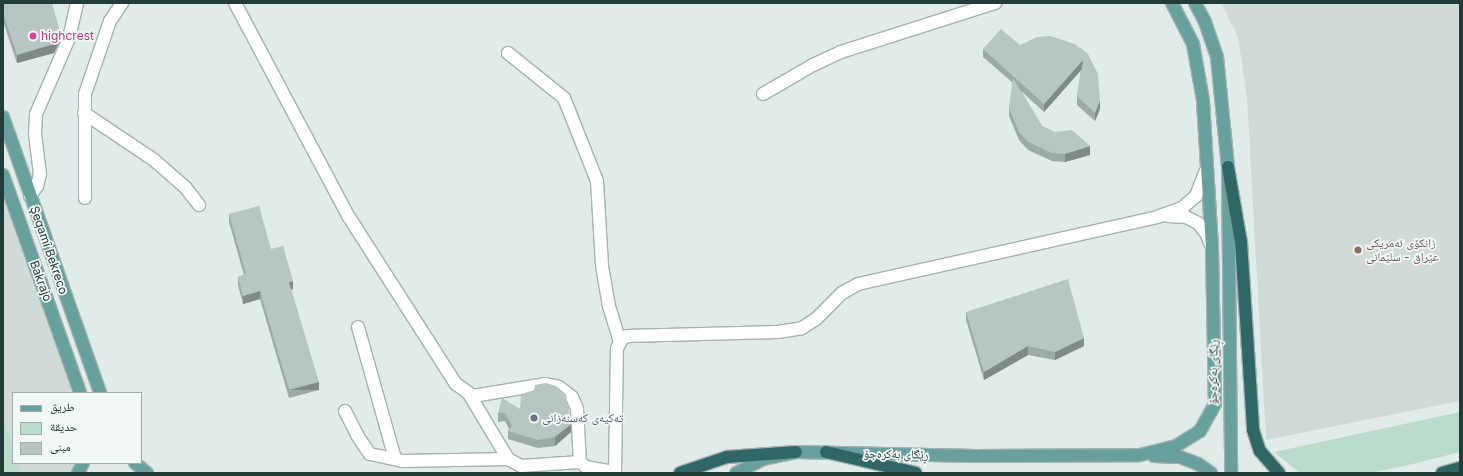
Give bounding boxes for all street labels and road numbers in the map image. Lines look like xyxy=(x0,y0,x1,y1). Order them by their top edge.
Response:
street label: Şeqamî Bekreco xyxy=(27,204,71,296)
street label: Bakrajo xyxy=(27,259,55,303)
street label: ڕێگای بەکرەجۆ xyxy=(1205,339,1221,405)
street label: ڕێگای بەکرەجۆ xyxy=(863,446,929,462)

